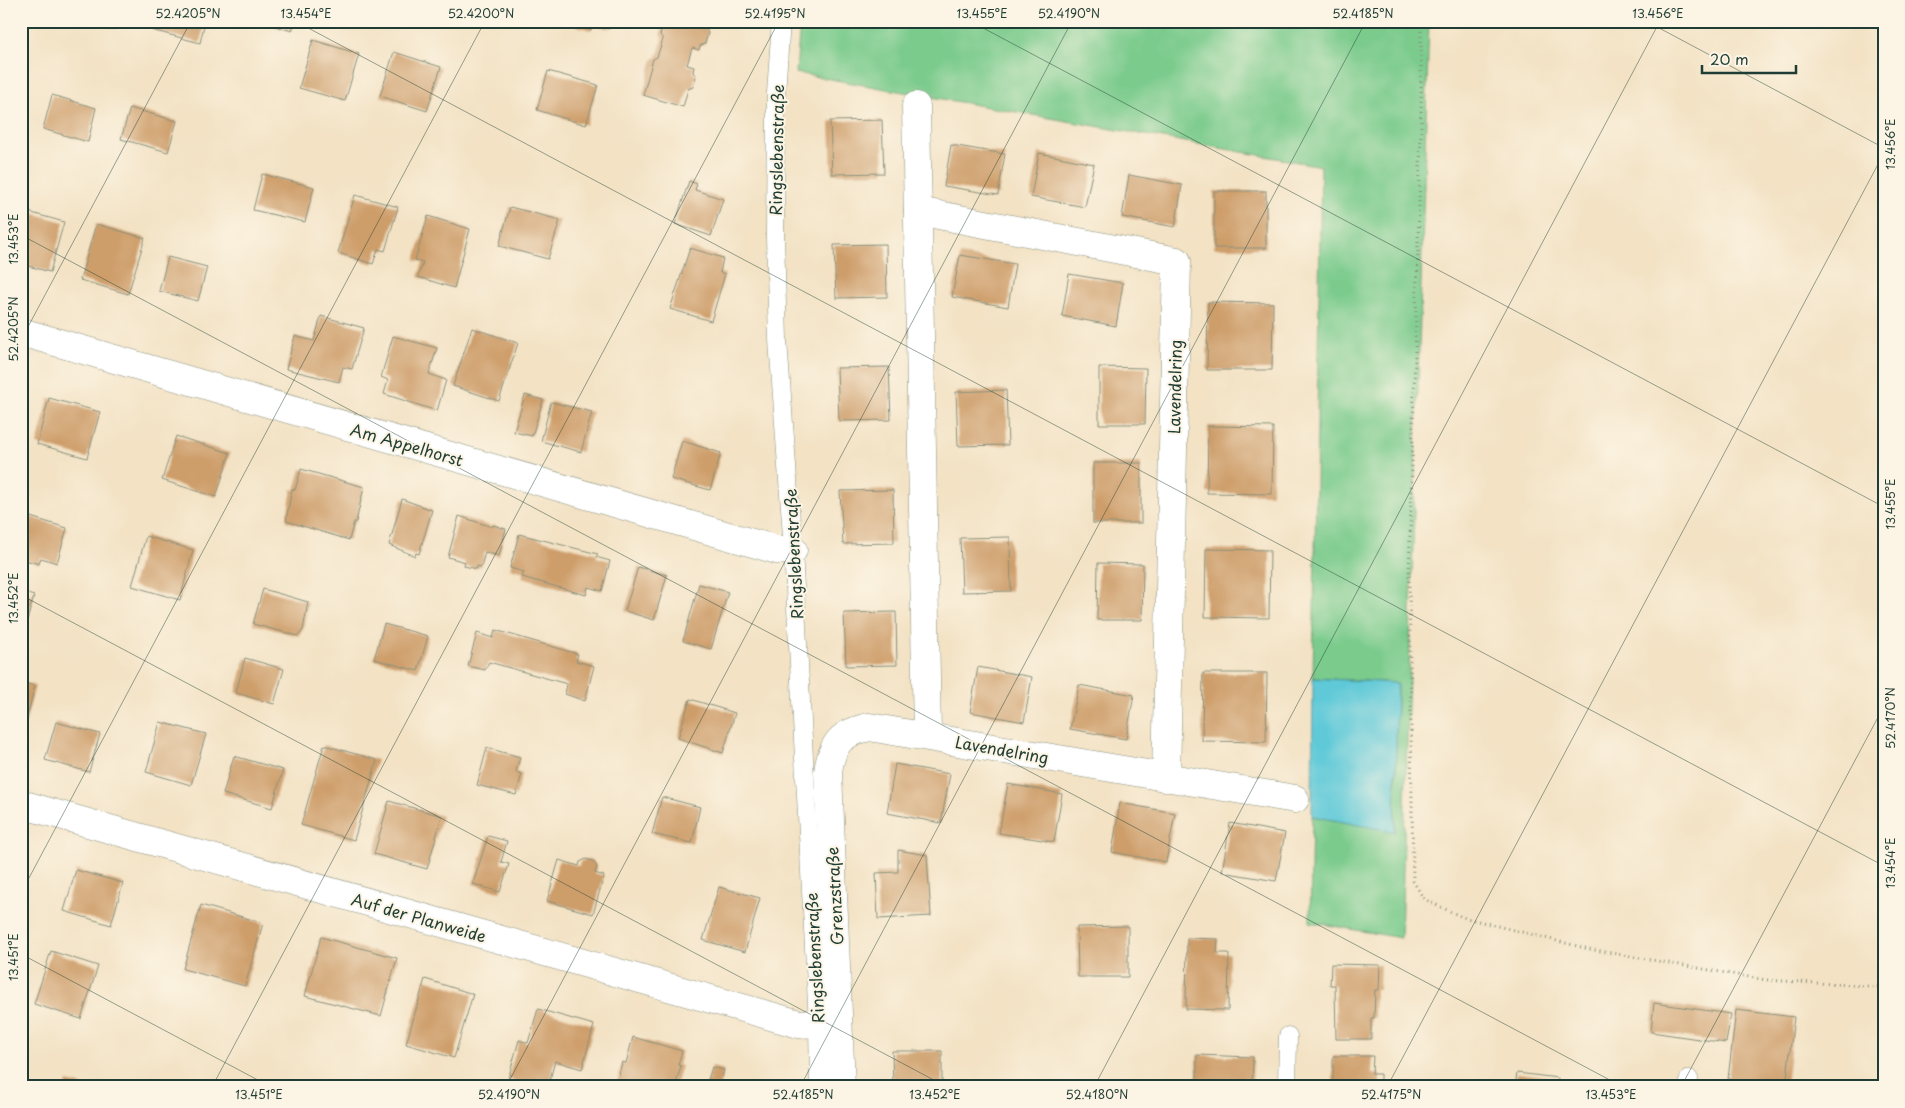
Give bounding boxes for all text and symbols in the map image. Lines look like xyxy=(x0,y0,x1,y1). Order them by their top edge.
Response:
text: 52.4205°N xyxy=(155,4,221,22)
text: 13.454°E xyxy=(280,4,332,22)
text: 52.4200°N xyxy=(448,4,514,22)
text: 52.4195°N xyxy=(744,4,806,22)
text: 13.455°E xyxy=(957,4,1007,22)
text: 52.4190°N xyxy=(1038,4,1100,22)
text: 52.4185°N xyxy=(1332,4,1394,22)
text: 13.456°E xyxy=(1632,4,1684,22)
scale bar xyxy=(1702,42,1796,74)
text: 20 m xyxy=(1710,47,1749,70)
street label: Ringslebenstraße xyxy=(763,84,789,216)
text: 13.456°E xyxy=(1881,118,1899,170)
text: 13.453°E xyxy=(4,213,22,265)
text: 52.4205°N xyxy=(4,296,22,362)
street label: Lavendelring xyxy=(1161,340,1187,434)
street label: Am Appelhorst xyxy=(348,416,466,472)
text: 13.455°E xyxy=(1881,479,1899,529)
street label: Ringslebenstraße xyxy=(778,488,808,620)
text: 13.452°E xyxy=(4,572,22,624)
text: 52.4170°N xyxy=(1881,687,1899,749)
street label: Lavendelring xyxy=(953,729,1051,769)
text: 13.454°E xyxy=(1881,837,1899,889)
street label: Grenzstraße xyxy=(819,846,849,946)
street label: Auf der Planweide xyxy=(349,886,489,948)
street label: Ringslebenstraße xyxy=(799,892,829,1024)
text: 13.451°E xyxy=(4,933,22,981)
text: 13.451°E xyxy=(235,1085,283,1103)
text: 52.4190°N xyxy=(478,1085,540,1103)
text: 52.4185°N xyxy=(772,1085,834,1103)
text: 13.452°E xyxy=(909,1085,961,1103)
text: 52.4180°N xyxy=(1066,1085,1128,1103)
text: 52.4175°N xyxy=(1361,1085,1421,1103)
text: 13.453°E xyxy=(1585,1085,1637,1103)

